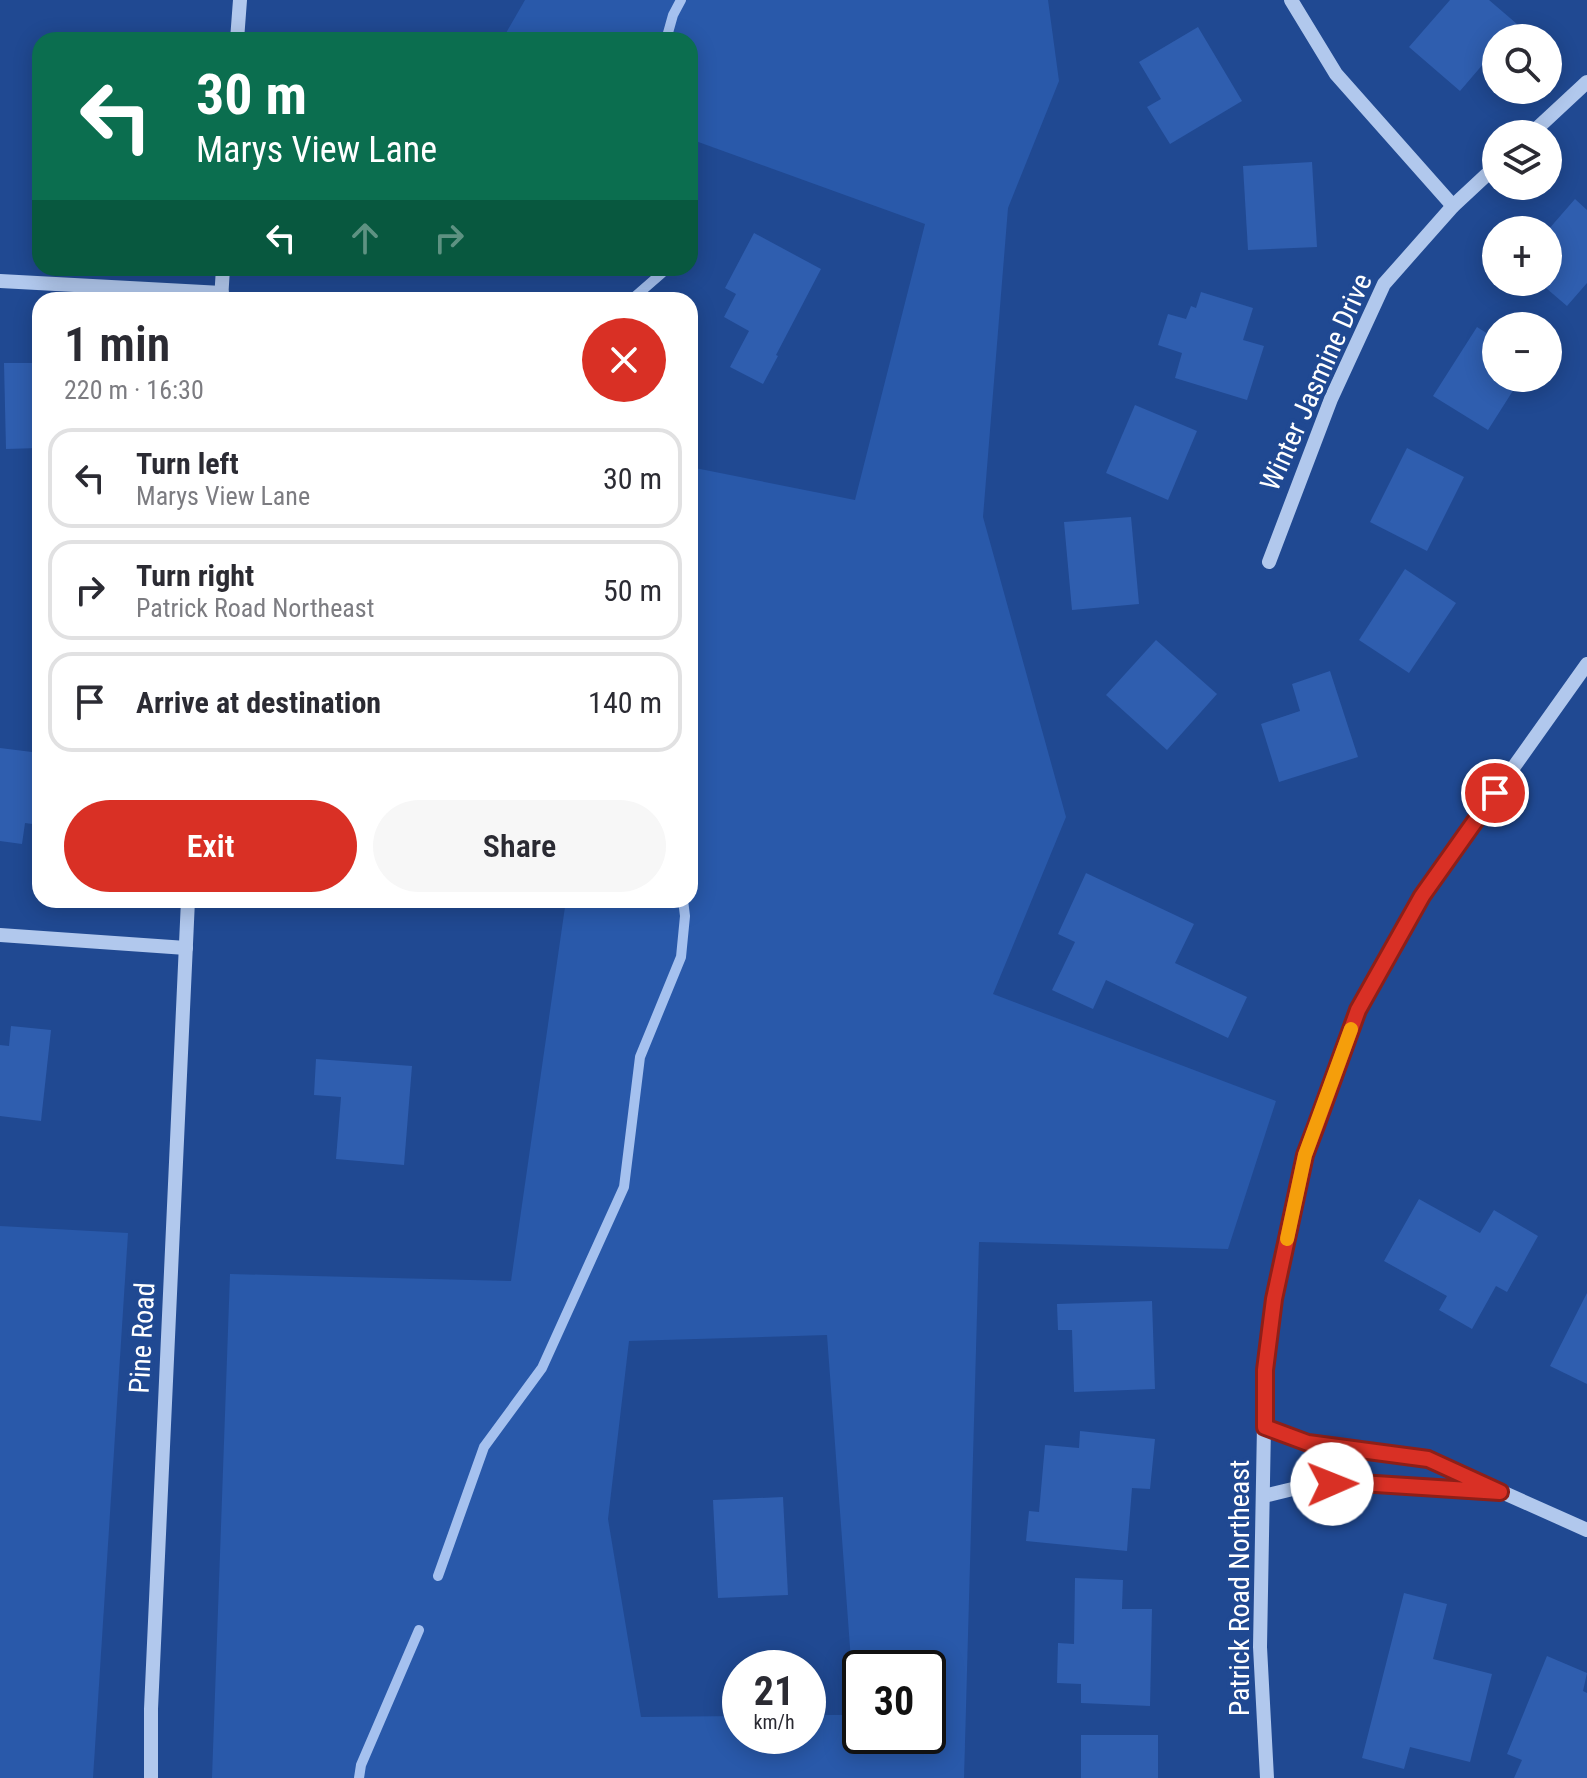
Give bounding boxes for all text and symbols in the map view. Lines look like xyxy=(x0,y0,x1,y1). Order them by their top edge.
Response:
map controls xyxy=(1482,24,1562,392)
button: search xyxy=(1482,24,1562,104)
text: 30 m xyxy=(196,62,307,128)
icon: left xyxy=(64,64,168,168)
button: layers xyxy=(1482,120,1562,200)
text: Marys View Lane xyxy=(196,129,437,171)
icon: left xyxy=(259,216,303,260)
icon: ahead xyxy=(343,216,387,260)
icon: right xyxy=(427,216,471,260)
button: + xyxy=(1482,216,1562,296)
street label: Winter Jasmine Drive xyxy=(1253,268,1379,496)
button: − xyxy=(1482,312,1562,392)
text: 1 min xyxy=(64,316,170,373)
button: close xyxy=(582,318,666,402)
text: 220 m · 16:30 xyxy=(64,375,204,405)
text: Turn left xyxy=(136,446,239,481)
icon: left xyxy=(68,456,112,500)
text: 30 m xyxy=(603,461,662,496)
text: Marys View Lane xyxy=(136,481,310,511)
text: Turn right xyxy=(136,558,254,593)
icon: right xyxy=(68,568,112,612)
text: 50 m xyxy=(603,573,662,608)
text: Patrick Road Northeast xyxy=(136,593,374,623)
icon: arrive xyxy=(68,680,112,724)
text: Arrive at destination xyxy=(136,685,381,720)
text: 140 m xyxy=(588,685,662,720)
pin xyxy=(1461,759,1529,827)
icon: arrive xyxy=(1473,771,1517,815)
button: Exit xyxy=(64,800,357,892)
button: Share xyxy=(373,800,666,892)
street label: Pine Road xyxy=(123,1282,161,1394)
position arrow xyxy=(1290,1442,1374,1526)
street label: Patrick Road Northeast xyxy=(1223,1460,1256,1716)
speed limit sign: 30 xyxy=(842,1650,946,1754)
text: 21 xyxy=(754,1668,794,1715)
text: km/h xyxy=(753,1710,795,1734)

